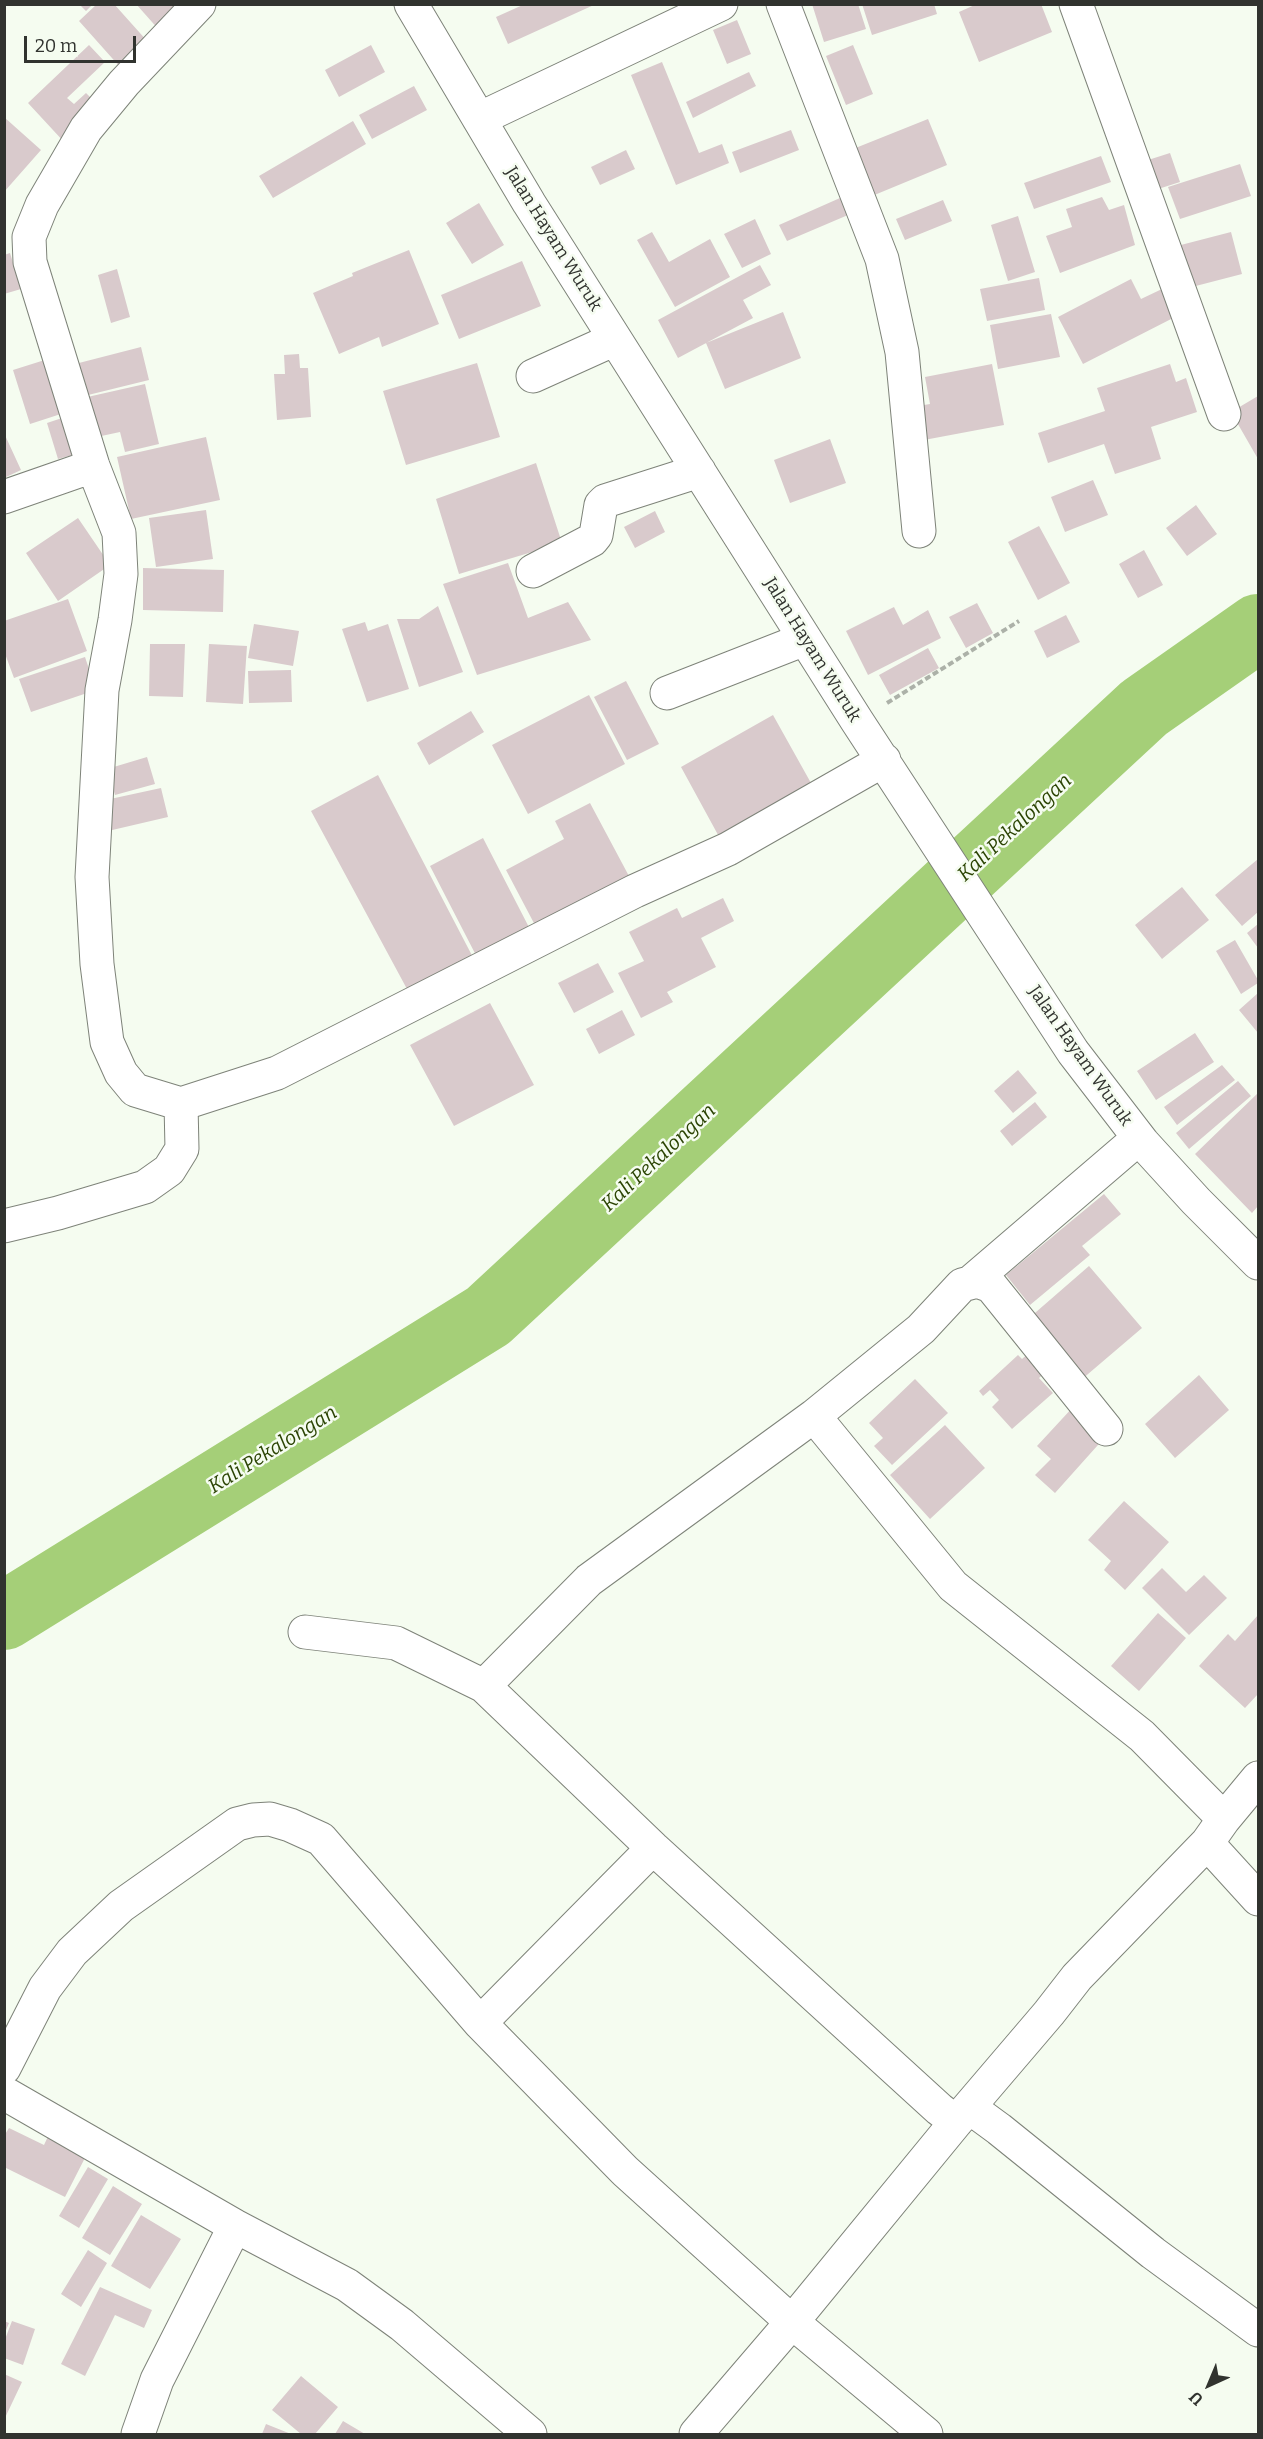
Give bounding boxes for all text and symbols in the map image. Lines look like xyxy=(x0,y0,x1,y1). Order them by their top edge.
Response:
scale bar xyxy=(27,24,140,62)
text: 20 m xyxy=(35,35,77,57)
street label: Jalan Hayam Wuruk xyxy=(500,163,606,315)
street label: Jalan Hayam Wuruk xyxy=(759,574,865,726)
water label: Kali Pekalongan xyxy=(953,769,1077,887)
street label: Jalan Hayam Wuruk xyxy=(1023,982,1137,1130)
water label: Kali Pekalongan xyxy=(597,1099,721,1217)
water label: Kali Pekalongan xyxy=(204,1401,342,1499)
north arrow xyxy=(1179,2355,1239,2415)
text: U xyxy=(1185,2387,1207,2409)

